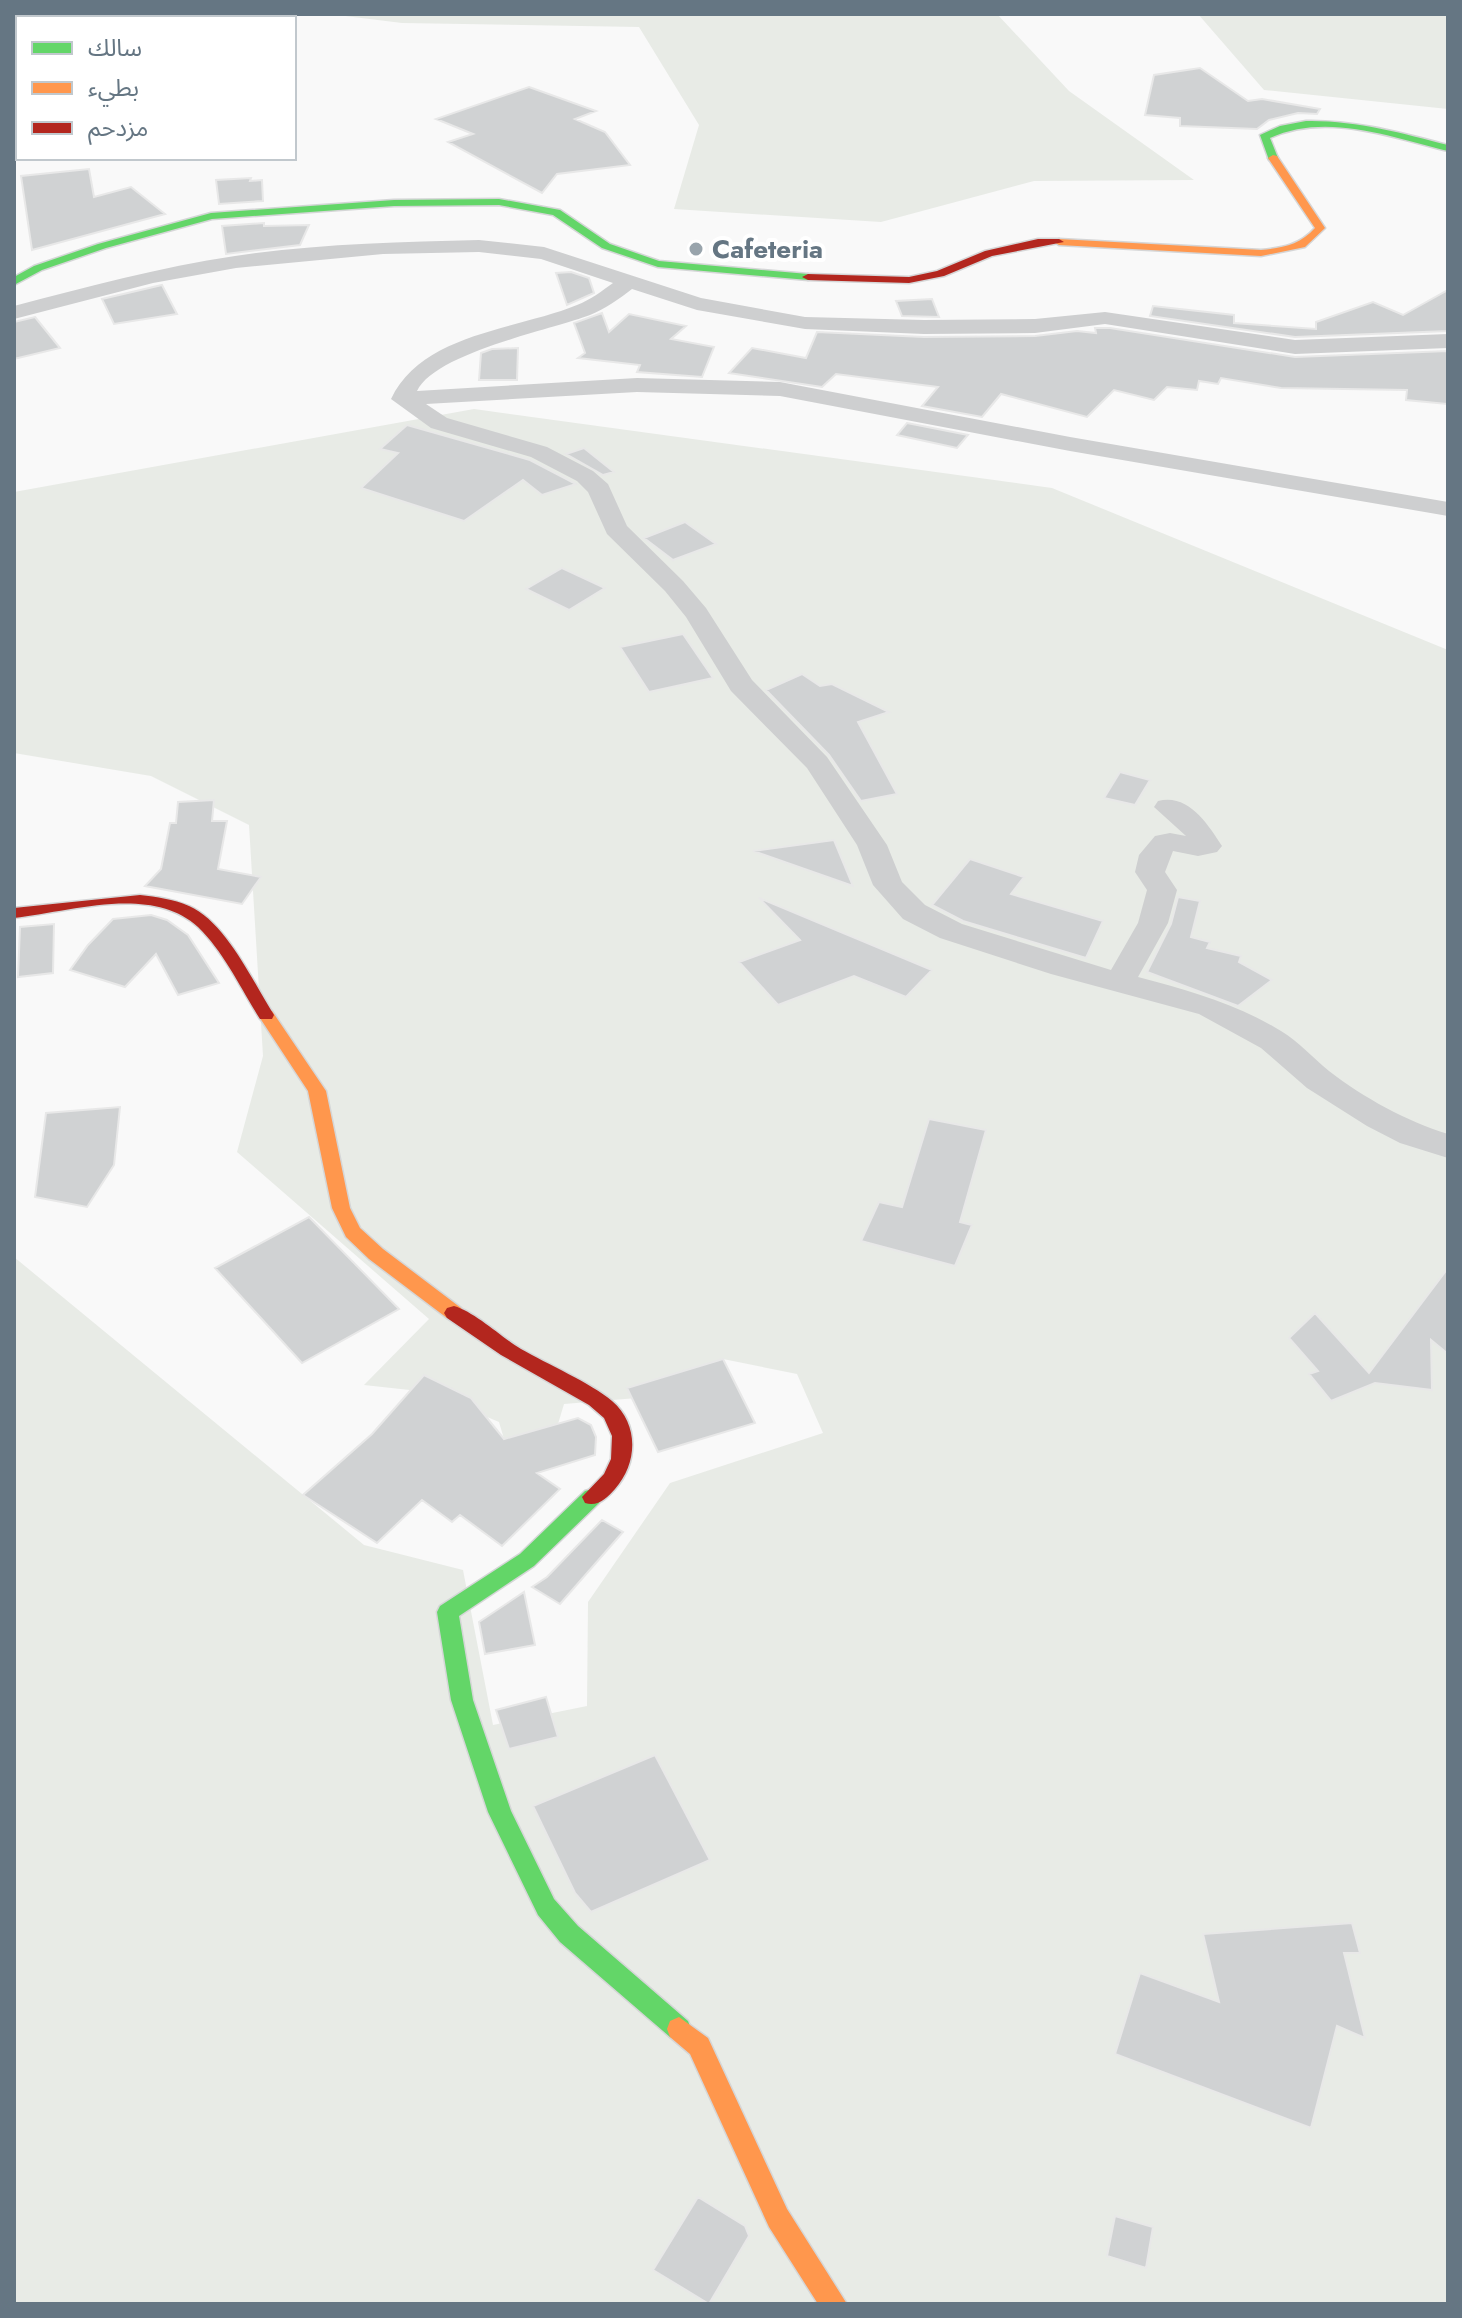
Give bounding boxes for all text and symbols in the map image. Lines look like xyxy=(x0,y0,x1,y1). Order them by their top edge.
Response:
legend xyxy=(16,16,296,160)
text: سالك xyxy=(88,30,142,65)
text: بطيء xyxy=(88,70,139,107)
text: مزدحم xyxy=(88,110,148,145)
place label: Cafeteria xyxy=(712,230,823,268)
marker: Cafeteria xyxy=(687,240,705,258)

